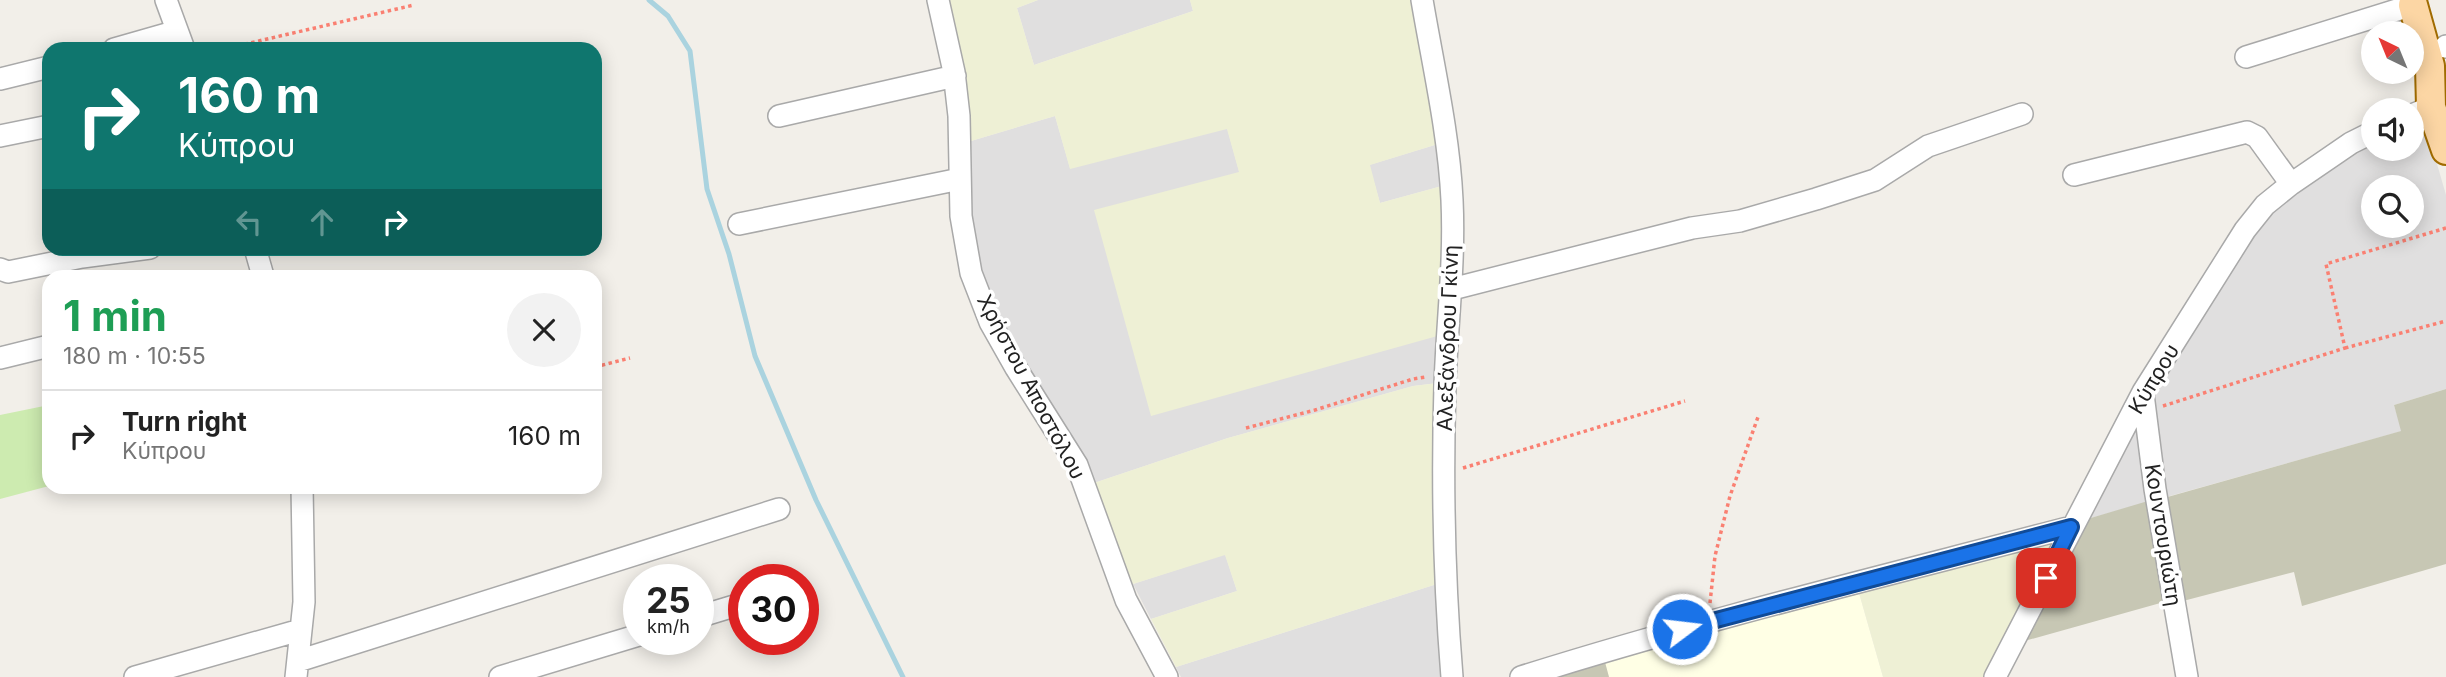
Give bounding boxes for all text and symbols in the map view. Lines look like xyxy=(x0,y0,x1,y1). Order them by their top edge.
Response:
north arrow xyxy=(2361,21,2424,84)
map controls xyxy=(2361,21,2424,238)
text: 160 m xyxy=(178,66,320,125)
icon: right xyxy=(63,70,154,161)
button: sound xyxy=(2361,98,2424,161)
text: Κύπρου xyxy=(178,126,295,165)
button: search xyxy=(2361,175,2424,238)
icon: left xyxy=(230,203,268,241)
icon: ahead xyxy=(303,203,341,241)
icon: right xyxy=(376,203,414,241)
street label: Αλεξάνδρου Γκίνη xyxy=(1432,244,1463,432)
text: 1 min xyxy=(63,290,167,341)
street label: Χρήστου Αποστόλου xyxy=(972,290,1091,483)
button: close xyxy=(507,293,581,367)
street label: Κύπρου xyxy=(2123,339,2184,418)
text: 180 m · 10:55 xyxy=(63,342,206,370)
text: Turn right xyxy=(122,406,247,437)
icon: right xyxy=(63,417,101,455)
text: 160 m xyxy=(508,420,581,451)
text: Κύπρου xyxy=(122,437,206,465)
street label: Κουντουριώτη xyxy=(2140,462,2187,608)
pin xyxy=(2016,548,2076,608)
icon: arrive xyxy=(2027,559,2065,597)
speed limit sign: 30 xyxy=(728,564,819,655)
text: 25 xyxy=(646,579,691,621)
position arrow xyxy=(1645,592,1719,666)
text: km/h xyxy=(647,616,690,637)

